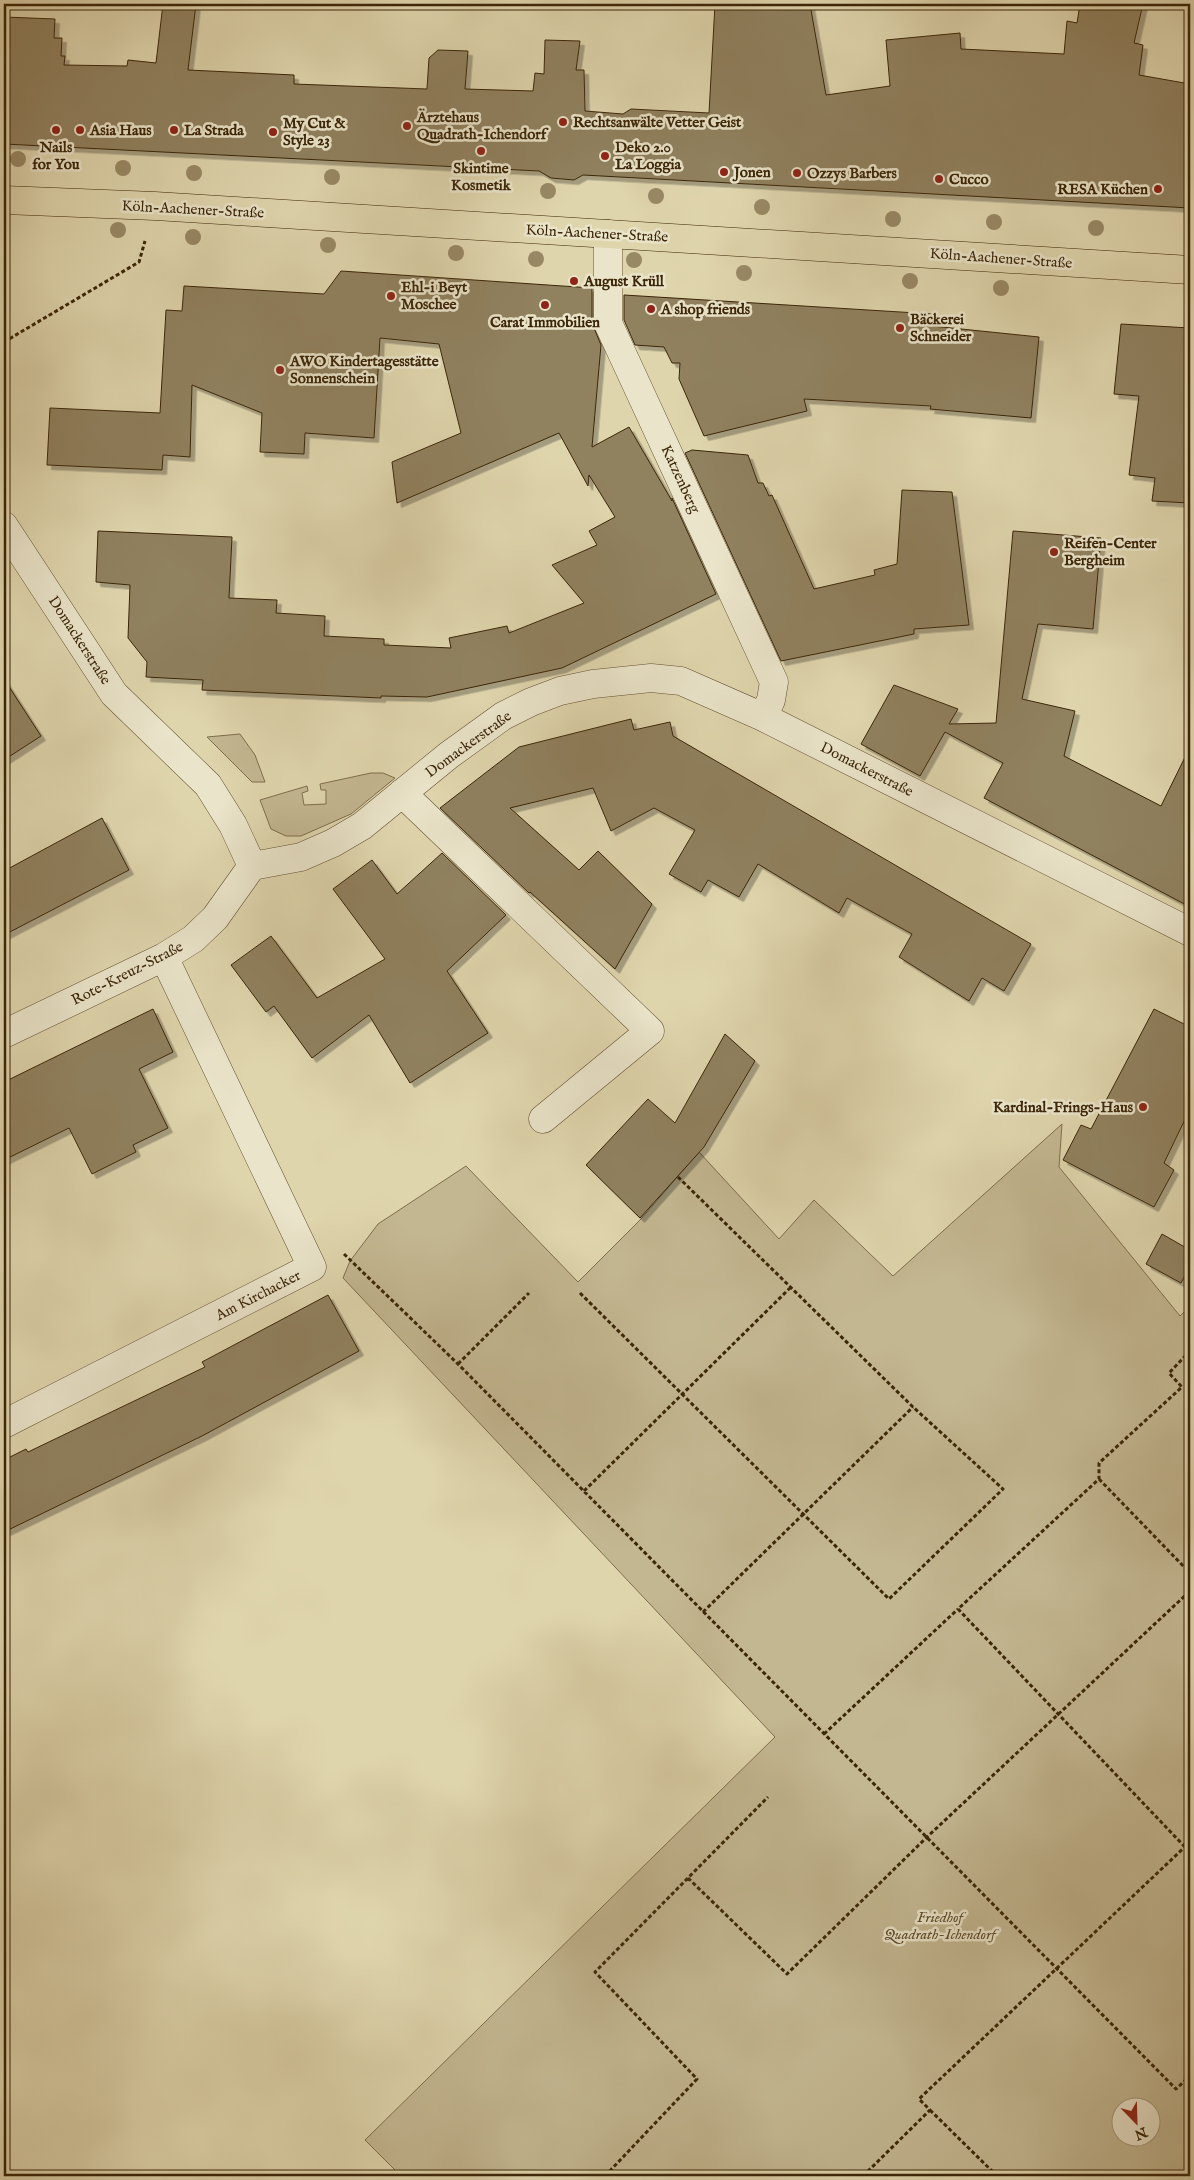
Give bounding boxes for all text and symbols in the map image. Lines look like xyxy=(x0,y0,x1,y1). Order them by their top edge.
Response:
place label: Ärztehaus Quadrath-Ichendorf xyxy=(416,108,549,144)
place label: Rechtsanwälte Vetter Geist xyxy=(573,113,742,132)
place label: My Cut & Style 23 xyxy=(283,114,346,150)
marker: Rechtsanwälte Vetter Geist xyxy=(557,116,569,128)
marker: Ärztehaus Quadrath-Ichendorf xyxy=(401,120,413,132)
place label: Asia Haus xyxy=(89,121,152,140)
place label: La Strada xyxy=(184,121,244,140)
marker: Nails for You xyxy=(50,124,62,136)
marker: Asia Haus xyxy=(74,124,86,136)
marker: La Strada xyxy=(168,124,180,136)
marker: My Cut & Style 23 xyxy=(267,126,279,138)
place label: Nails for You xyxy=(32,138,80,174)
place label: Deko 2.0 La Loggia xyxy=(615,138,682,174)
marker: Skintime Kosmetik xyxy=(475,145,487,157)
marker: Deko 2.0 La Loggia xyxy=(599,150,611,162)
place label: Skintime Kosmetik xyxy=(451,159,512,195)
place label: Jonen xyxy=(732,163,771,182)
place label: Ozzys Barbers xyxy=(807,164,898,183)
marker: Jonen xyxy=(718,166,730,178)
marker: Ozzys Barbers xyxy=(791,167,803,179)
place label: Cucco xyxy=(949,170,988,189)
marker: Cucco xyxy=(933,173,945,185)
place label: RESA Küchen xyxy=(1057,180,1148,199)
marker: RESA Küchen xyxy=(1152,183,1164,195)
street label: Köln-Aachener-Straße xyxy=(121,196,265,223)
street label: Köln-Aachener-Straße xyxy=(525,220,669,247)
street label: Köln-Aachener-Straße xyxy=(929,244,1073,273)
place label: August Krüll xyxy=(583,272,665,291)
marker: August Krüll xyxy=(568,275,580,287)
place label: Ehl-i Beyt Moschee xyxy=(401,278,468,314)
marker: Ehl-i Beyt Moschee xyxy=(385,290,397,302)
marker: Carat Immobilien xyxy=(539,299,551,311)
place label: A shop friends xyxy=(660,300,751,319)
marker: A shop friends xyxy=(645,303,657,315)
place label: Bäckerei Schneider xyxy=(910,310,972,346)
place label: Carat Immobilien xyxy=(490,313,600,332)
marker: Bäckerei Schneider xyxy=(894,322,906,334)
place label: AWO Kindertagesstätte Sonnenschein xyxy=(289,352,439,388)
marker: AWO Kindertagesstätte Sonnenschein xyxy=(274,364,286,376)
street label: Katzenberg xyxy=(657,442,705,517)
place label: Reifen-Center Bergheim xyxy=(1064,534,1157,570)
marker: Reifen-Center Bergheim xyxy=(1048,546,1060,558)
street label: Domackerstraße xyxy=(44,592,115,688)
street label: Domackerstraße xyxy=(421,707,515,782)
street label: Domackerstraße xyxy=(817,738,917,801)
street label: Rote-Kreuz-Straße xyxy=(68,937,186,1010)
place label: Kardinal-Frings-Haus xyxy=(993,1098,1134,1117)
marker: Kardinal-Frings-Haus xyxy=(1137,1101,1149,1113)
street label: Am Kirchacker xyxy=(212,1266,304,1325)
park label: Friedhof Quadrath-Ichendorf xyxy=(884,1908,999,1944)
north arrow xyxy=(1112,2098,1162,2148)
text: N xyxy=(1132,2122,1151,2144)

